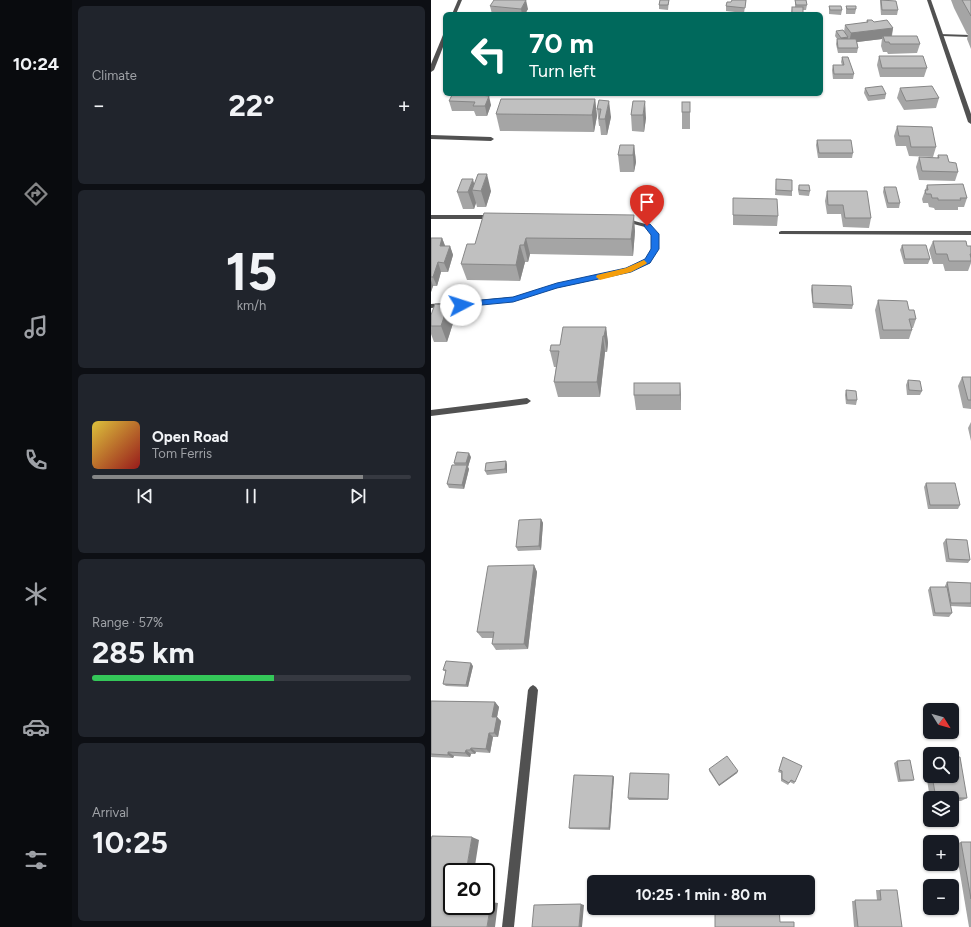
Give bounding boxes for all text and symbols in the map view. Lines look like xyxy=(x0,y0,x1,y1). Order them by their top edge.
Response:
text: 70 m xyxy=(529,26,594,60)
icon: left xyxy=(463,28,515,80)
text: 10:24 xyxy=(13,53,59,75)
text: Turn left xyxy=(529,60,596,82)
text: Climate xyxy=(92,68,137,83)
text: 22° xyxy=(228,87,275,124)
text: − xyxy=(92,92,106,119)
text: + xyxy=(397,92,411,119)
icon: directions xyxy=(22,180,50,208)
pin xyxy=(630,185,664,226)
icon: arrive xyxy=(636,191,658,213)
text: 15 xyxy=(225,241,278,303)
position arrow xyxy=(440,284,482,326)
text: km/h xyxy=(237,298,266,313)
icon: music xyxy=(22,313,50,341)
text: Open Road xyxy=(152,428,229,446)
icon: phone xyxy=(22,446,50,474)
text: Tom Ferris xyxy=(152,446,212,461)
icon: previous xyxy=(134,485,156,507)
icon: pause xyxy=(240,485,262,507)
icon: next xyxy=(347,485,369,507)
icon: climate xyxy=(22,580,50,608)
text: Range · 57% xyxy=(92,615,163,630)
text: 285 km xyxy=(92,634,195,671)
north arrow xyxy=(923,703,959,739)
map controls xyxy=(923,703,959,915)
icon: car xyxy=(22,713,50,741)
button: search xyxy=(923,747,959,783)
button: layers xyxy=(923,791,959,827)
text: Arrival xyxy=(92,805,129,820)
text: 10:25 xyxy=(92,824,168,861)
button: + xyxy=(923,835,959,871)
icon: filters xyxy=(22,846,50,874)
speed limit sign: 20 xyxy=(443,863,495,915)
button: − xyxy=(923,879,959,915)
text: 10:25 · 1 min · 80 m xyxy=(635,886,767,904)

